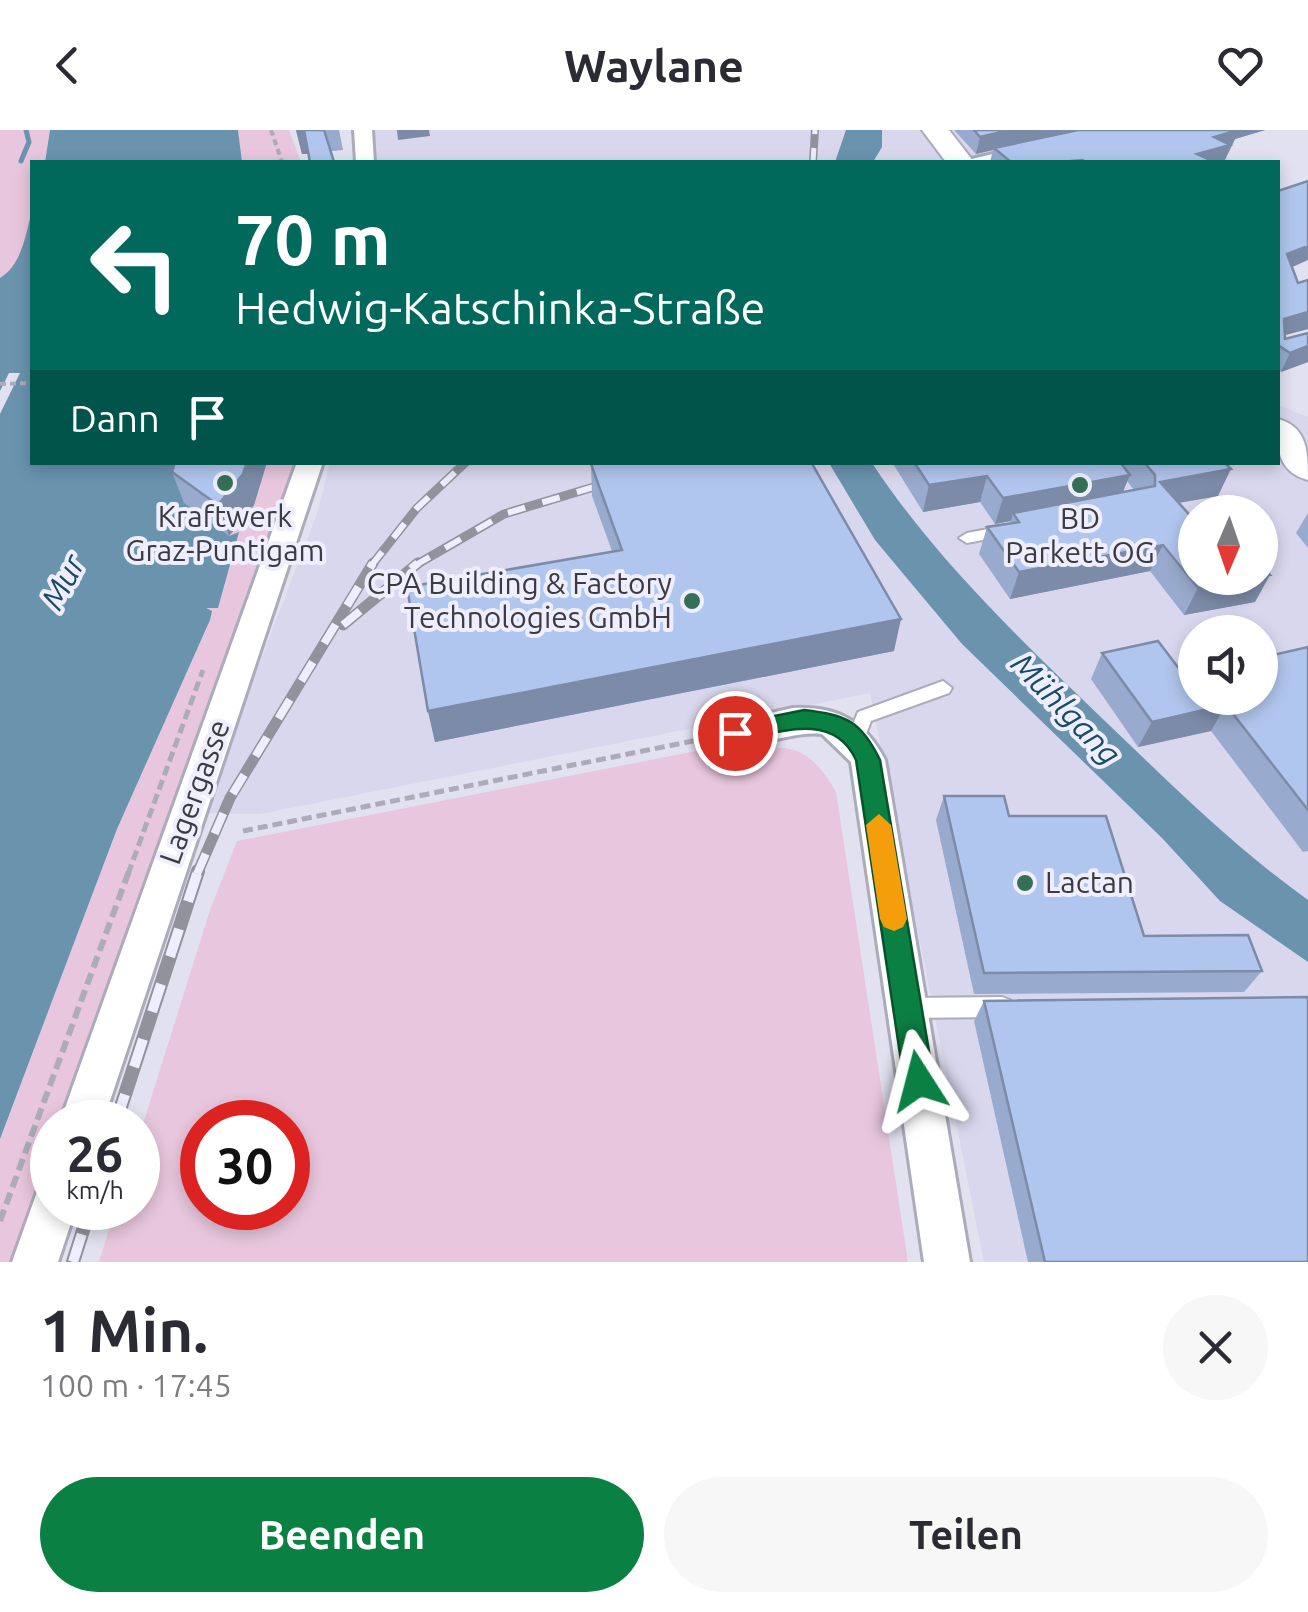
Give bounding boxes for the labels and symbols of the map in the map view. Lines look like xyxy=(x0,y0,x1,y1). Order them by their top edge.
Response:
marker: Kraftwerk Graz-Puntigam xyxy=(214,472,236,494)
marker: BD Parkett OG xyxy=(1069,474,1091,496)
north arrow xyxy=(1178,495,1278,595)
place label: Kraftwerk Graz-Puntigam xyxy=(126,499,324,567)
place label: BD Parkett OG xyxy=(1005,501,1155,569)
water label: Mur xyxy=(33,547,92,615)
place label: CPA Building & Factory Technologies GmbH xyxy=(367,566,672,634)
marker: CPA Building & Factory Technologies GmbH xyxy=(681,590,703,612)
water label: Mühlgang xyxy=(1005,645,1128,771)
pin xyxy=(693,691,778,776)
street label: Lagergasse xyxy=(152,715,236,868)
place label: Lactan xyxy=(1045,865,1134,899)
marker: Lactan xyxy=(1014,872,1036,894)
position arrow xyxy=(867,1029,971,1133)
speed limit sign: 30 xyxy=(180,1100,310,1230)

